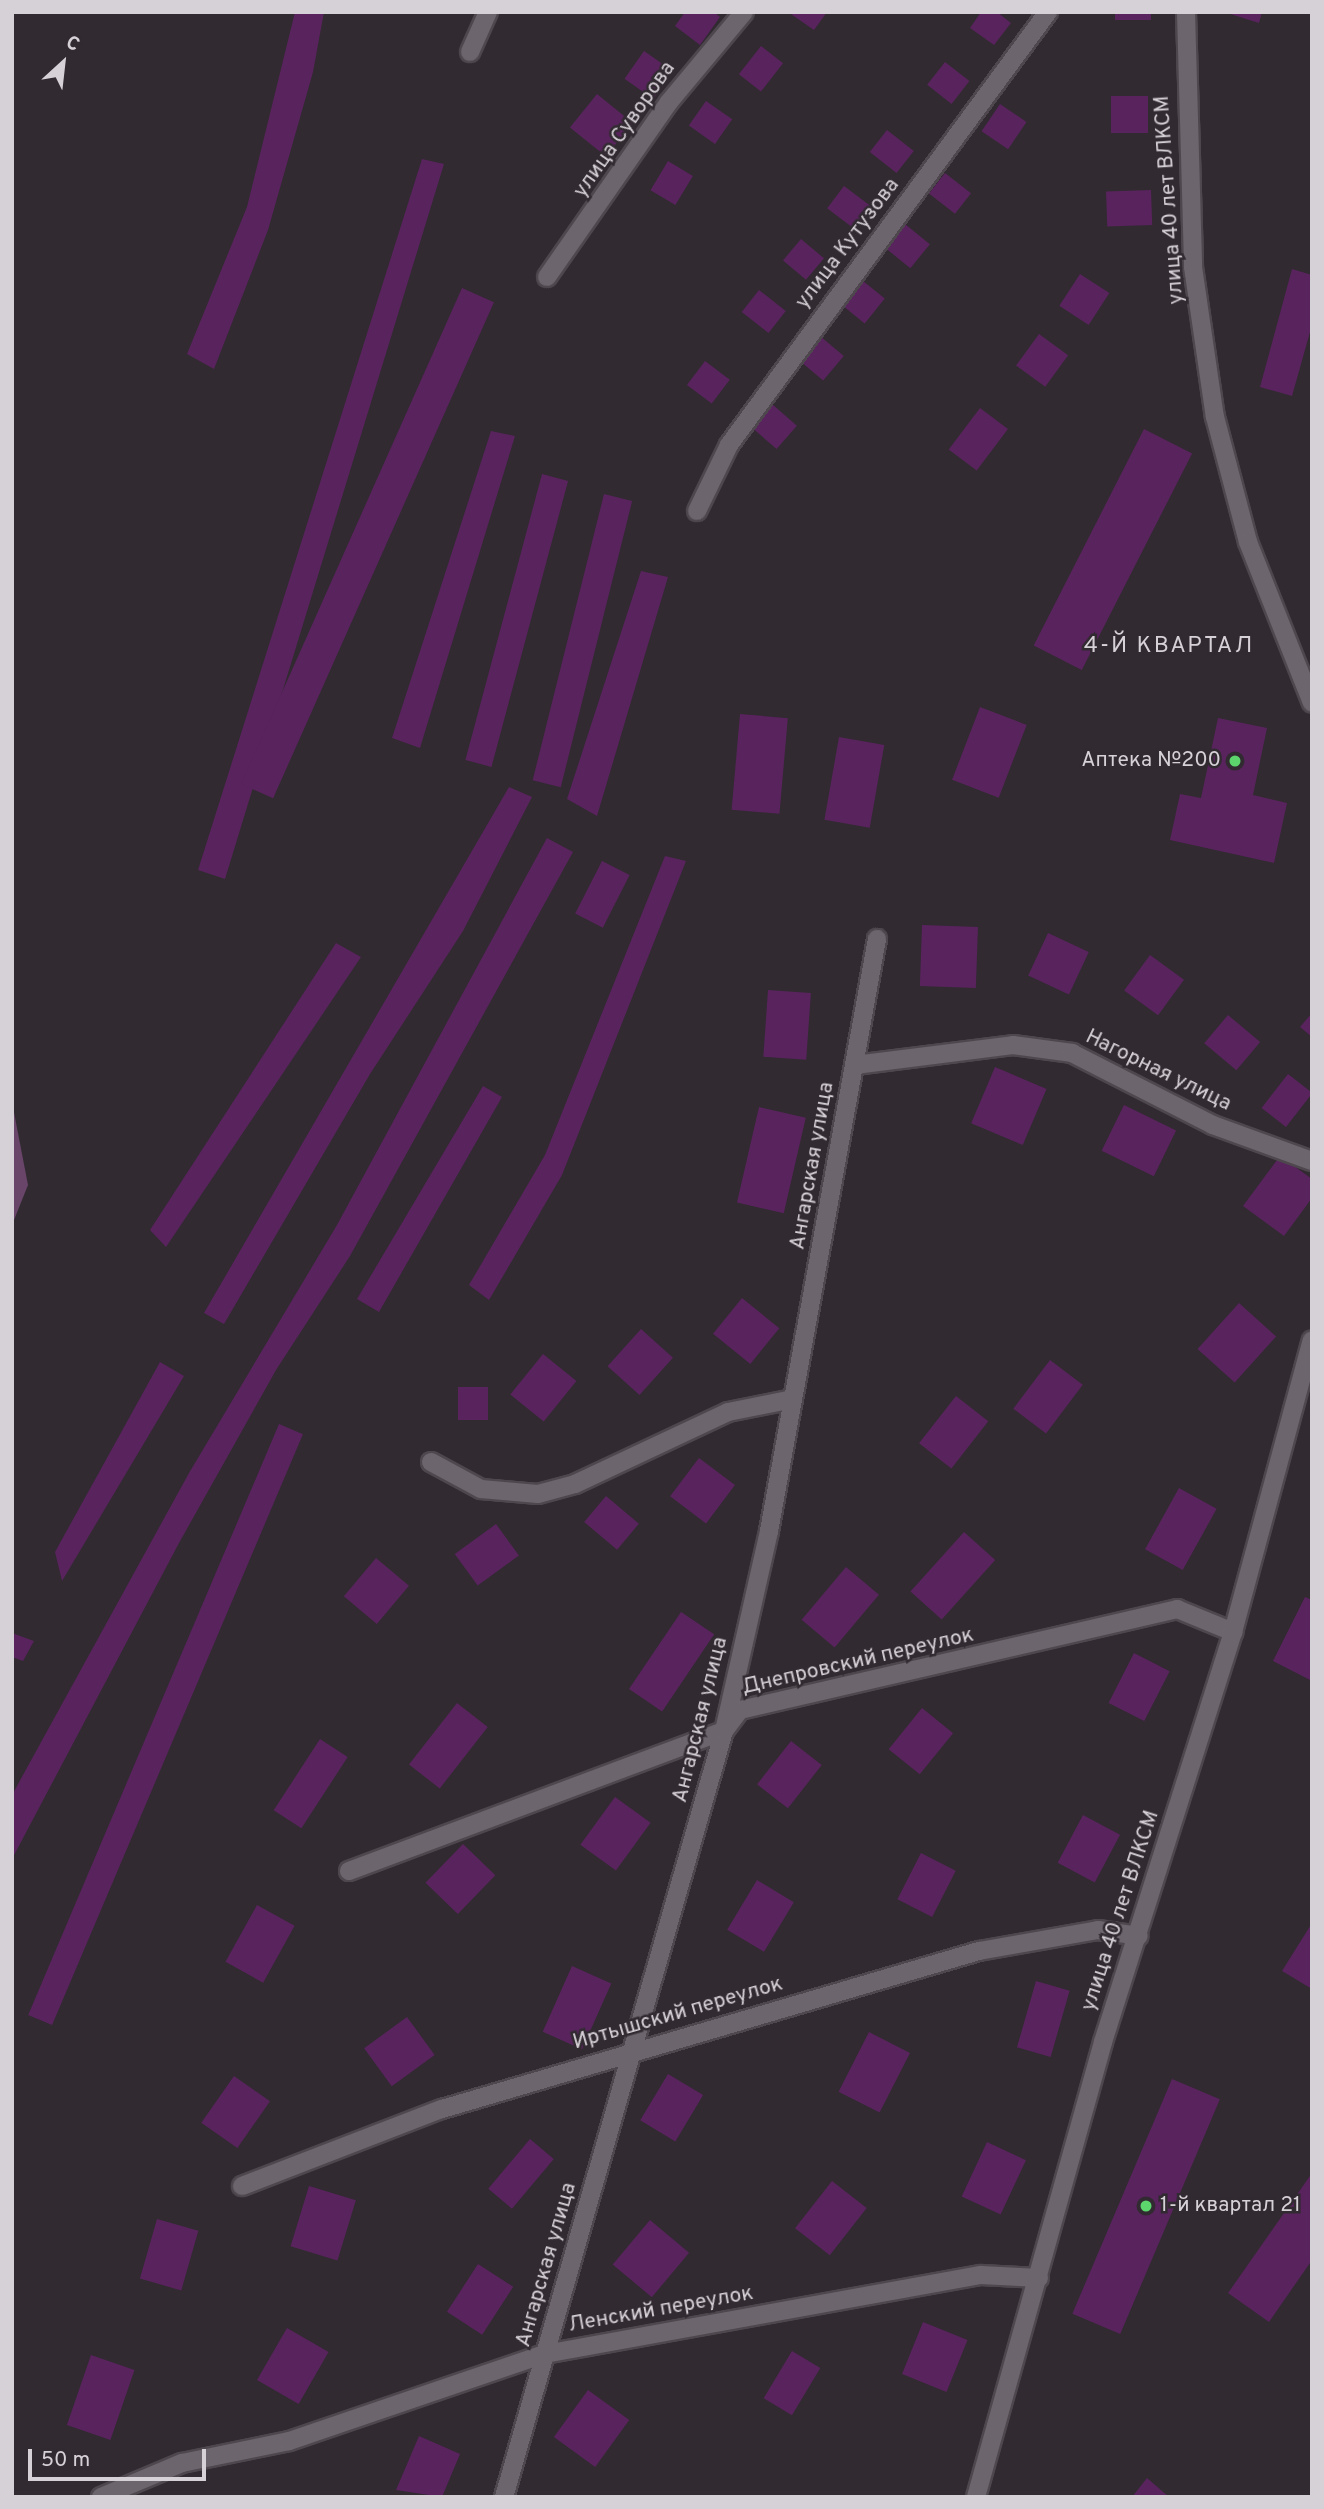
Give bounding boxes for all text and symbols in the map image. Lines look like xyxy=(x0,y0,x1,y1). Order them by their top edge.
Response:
north arrow xyxy=(28,28,98,98)
text: С xyxy=(62,31,83,58)
street label: улица Суворова xyxy=(569,57,681,203)
street label: улица 40 лет ВЛКСМ xyxy=(1150,95,1190,305)
street label: улица Кутузова xyxy=(791,174,905,314)
district label: 4-Й КВАРТАЛ xyxy=(1085,633,1253,661)
place label: Аптека №200 xyxy=(1081,748,1221,774)
marker: Аптека №200 xyxy=(1227,753,1243,769)
street label: Нагорная улица xyxy=(1081,1025,1235,1117)
street label: Ангарская улица xyxy=(786,1080,840,1252)
street label: Днепровский переулок xyxy=(740,1623,976,1701)
street label: Ангарская улица xyxy=(668,1635,734,1805)
street label: улица 40 лет ВЛКСМ xyxy=(1077,1808,1165,2014)
street label: Иртышский переулок xyxy=(570,1972,786,2056)
street label: Ангарская улица xyxy=(511,2180,583,2350)
place label: 1-й квартал 21 xyxy=(1160,2193,1301,2219)
marker: 1-й квартал 21 xyxy=(1138,2198,1154,2214)
street label: Ленский переулок xyxy=(567,2281,755,2339)
scale bar xyxy=(32,2436,210,2480)
text: 50 m xyxy=(41,2447,90,2474)

